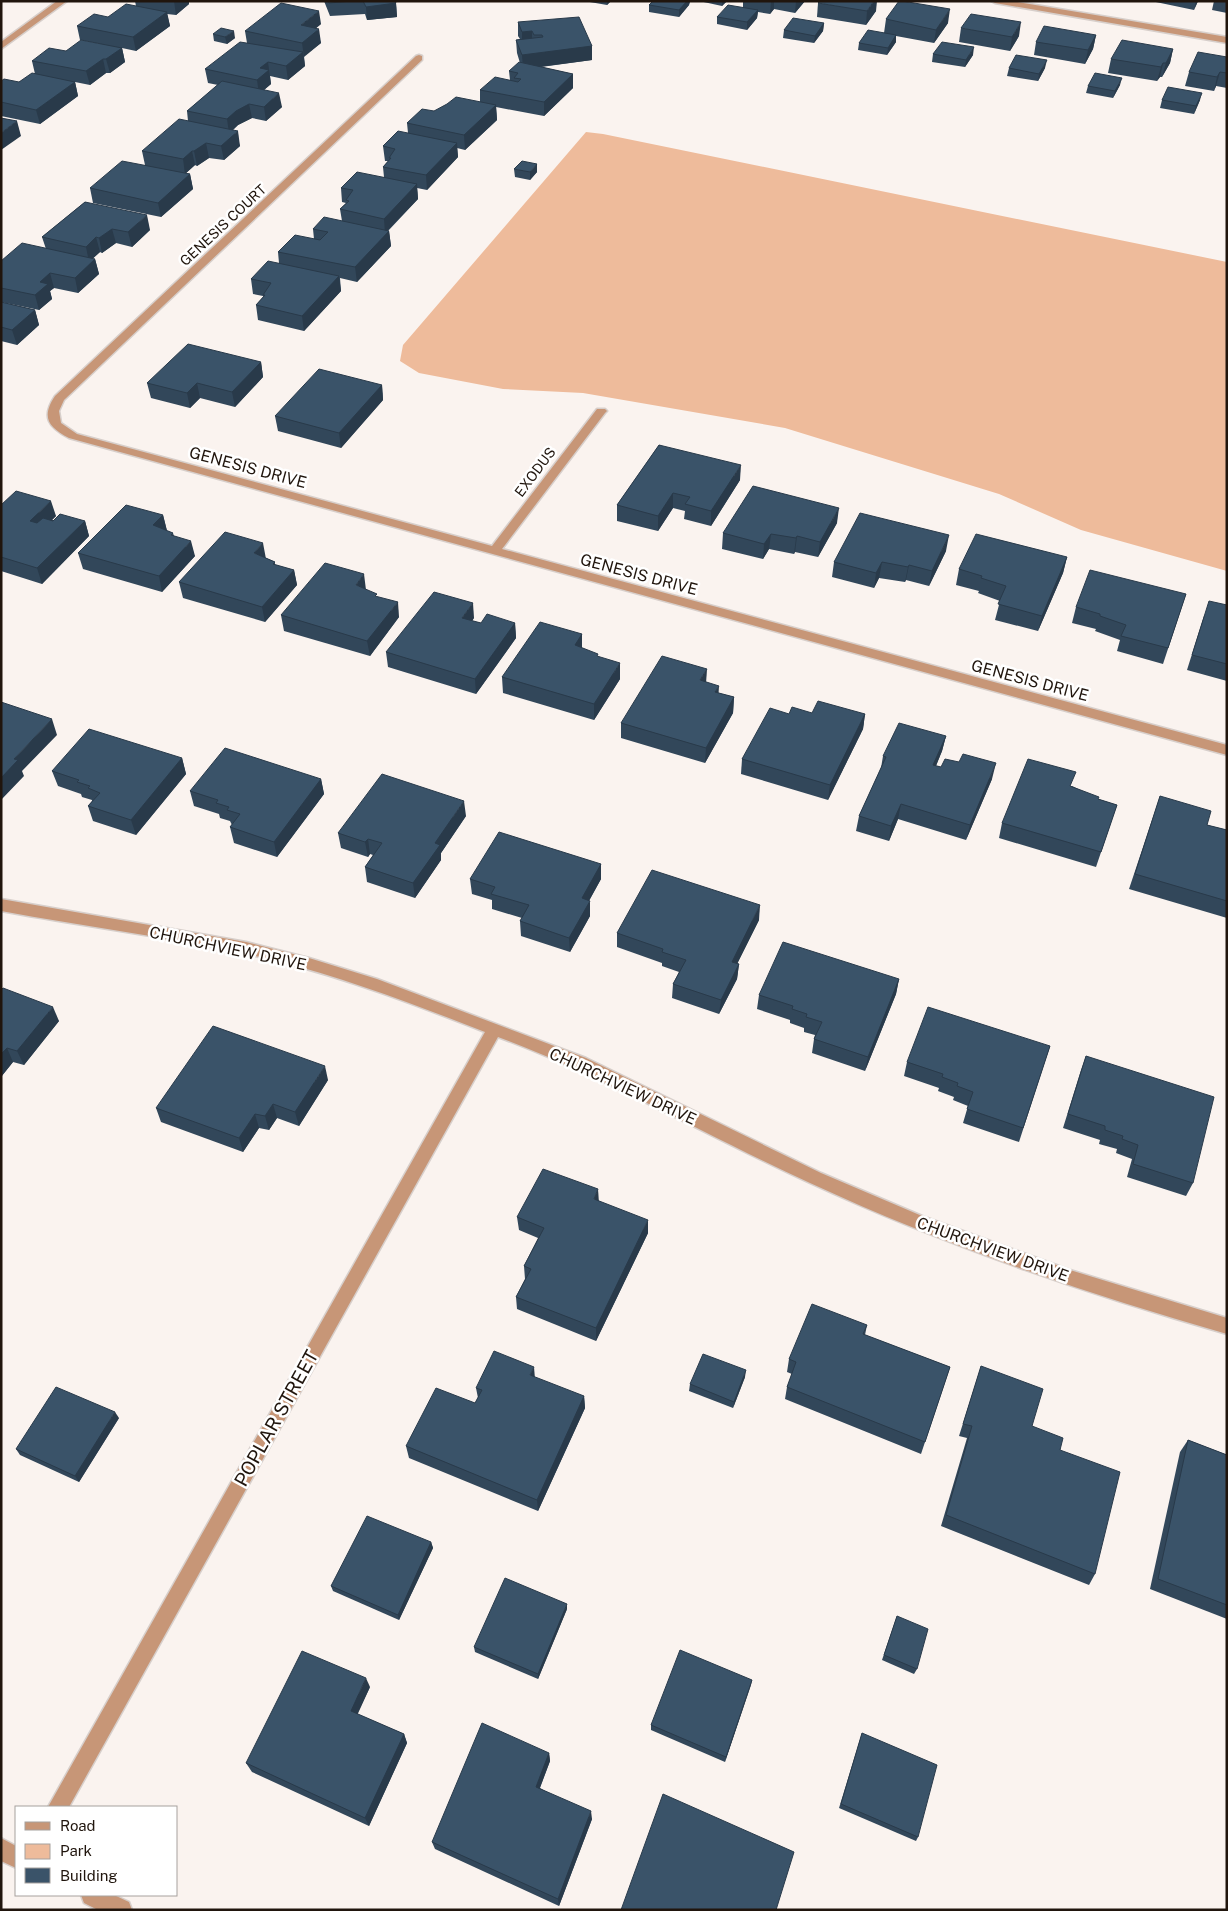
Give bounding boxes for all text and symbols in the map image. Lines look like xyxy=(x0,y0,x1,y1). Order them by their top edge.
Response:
street label: GENESIS COURT xyxy=(177,181,269,269)
street label: GENESIS DRIVE xyxy=(187,443,309,492)
street label: EXODUS xyxy=(511,444,559,500)
street label: GENESIS DRIVE xyxy=(578,550,700,599)
street label: GENESIS DRIVE xyxy=(969,656,1091,705)
street label: CHURCHVIEW DRIVE xyxy=(148,923,308,974)
street label: CHURCHVIEW DRIVE xyxy=(546,1044,699,1129)
street label: CHURCHVIEW DRIVE xyxy=(914,1213,1071,1286)
street label: POPLAR STREET xyxy=(229,1346,323,1490)
legend xyxy=(15,1806,178,1896)
text: Road xyxy=(60,1817,96,1834)
text: Park xyxy=(60,1842,92,1859)
text: Building xyxy=(60,1867,118,1884)

